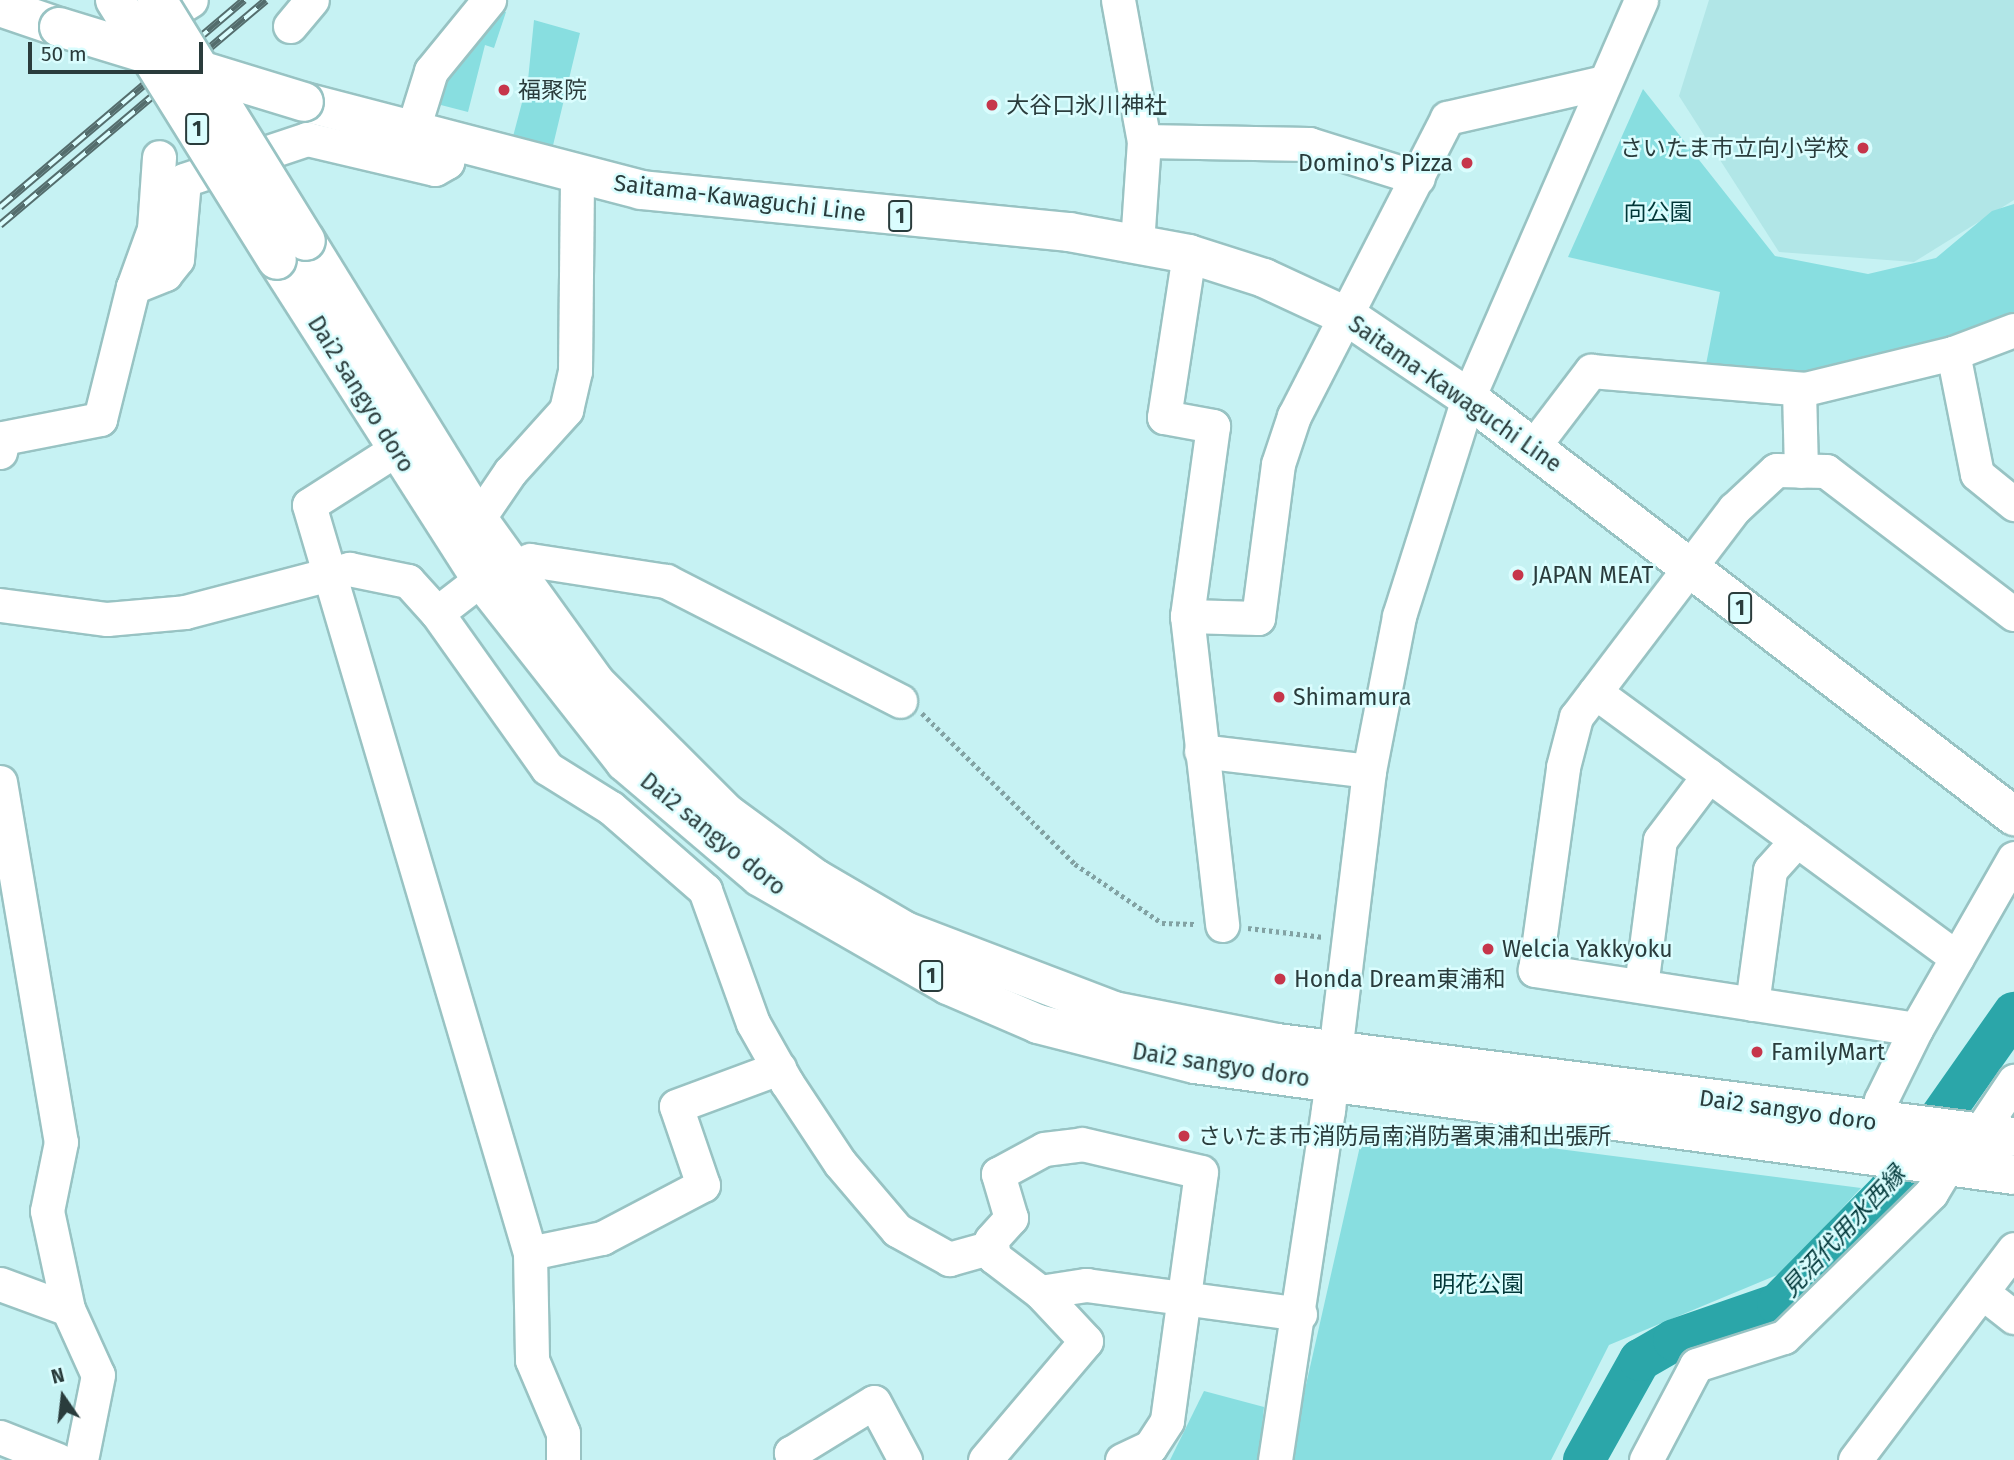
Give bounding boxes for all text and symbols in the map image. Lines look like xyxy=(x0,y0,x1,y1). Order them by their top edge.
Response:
scale bar xyxy=(32,28,206,72)
text: 50 m xyxy=(41,41,87,67)
place label: 福聚院 xyxy=(518,76,587,104)
marker: 福聚院 xyxy=(496,82,512,98)
place label: 大谷口氷川神社 xyxy=(1006,91,1167,119)
marker: 大谷口氷川神社 xyxy=(984,97,1000,113)
road number: 1 xyxy=(185,111,209,146)
place label: さいたま市立向小学校 xyxy=(1619,134,1849,162)
marker: さいたま市立向小学校 xyxy=(1855,140,1871,156)
place label: Domino's Pizza xyxy=(1298,149,1453,177)
marker: Domino's Pizza xyxy=(1459,155,1475,171)
street label: Saitama-Kawaguchi Line xyxy=(612,169,868,227)
road number: 1 xyxy=(888,198,912,234)
park label: 向公園 xyxy=(1624,198,1692,226)
street label: Saitama-Kawaguchi Line xyxy=(1343,310,1567,478)
street label: Dai2 sangyo doro xyxy=(302,311,420,477)
place label: JAPAN MEAT xyxy=(1532,561,1653,589)
marker: JAPAN MEAT xyxy=(1510,567,1526,583)
road number: 1 xyxy=(1728,590,1752,626)
place label: Shimamura xyxy=(1293,683,1411,711)
marker: Shimamura xyxy=(1271,689,1287,705)
street label: Dai2 sangyo doro xyxy=(635,767,791,901)
place label: Welcia Yakkyoku xyxy=(1502,935,1673,963)
marker: Welcia Yakkyoku xyxy=(1480,941,1496,957)
road number: 1 xyxy=(919,958,943,993)
place label: Honda Dream東浦和 xyxy=(1294,965,1505,993)
marker: Honda Dream東浦和 xyxy=(1272,971,1288,987)
street label: Dai2 sangyo doro xyxy=(1130,1037,1312,1093)
place label: FamilyMart xyxy=(1771,1038,1885,1066)
marker: FamilyMart xyxy=(1749,1044,1765,1060)
street label: Dai2 sangyo doro xyxy=(1697,1084,1879,1136)
place label: さいたま市消防局南消防署東浦和出張所 xyxy=(1198,1122,1612,1150)
marker: さいたま市消防局南消防署東浦和出張所 xyxy=(1176,1128,1192,1144)
water label: 見沼代用水西縁 xyxy=(1776,1161,1912,1303)
park label: 明花公園 xyxy=(1432,1270,1524,1298)
north arrow xyxy=(28,1362,98,1432)
text: N xyxy=(49,1363,67,1389)

